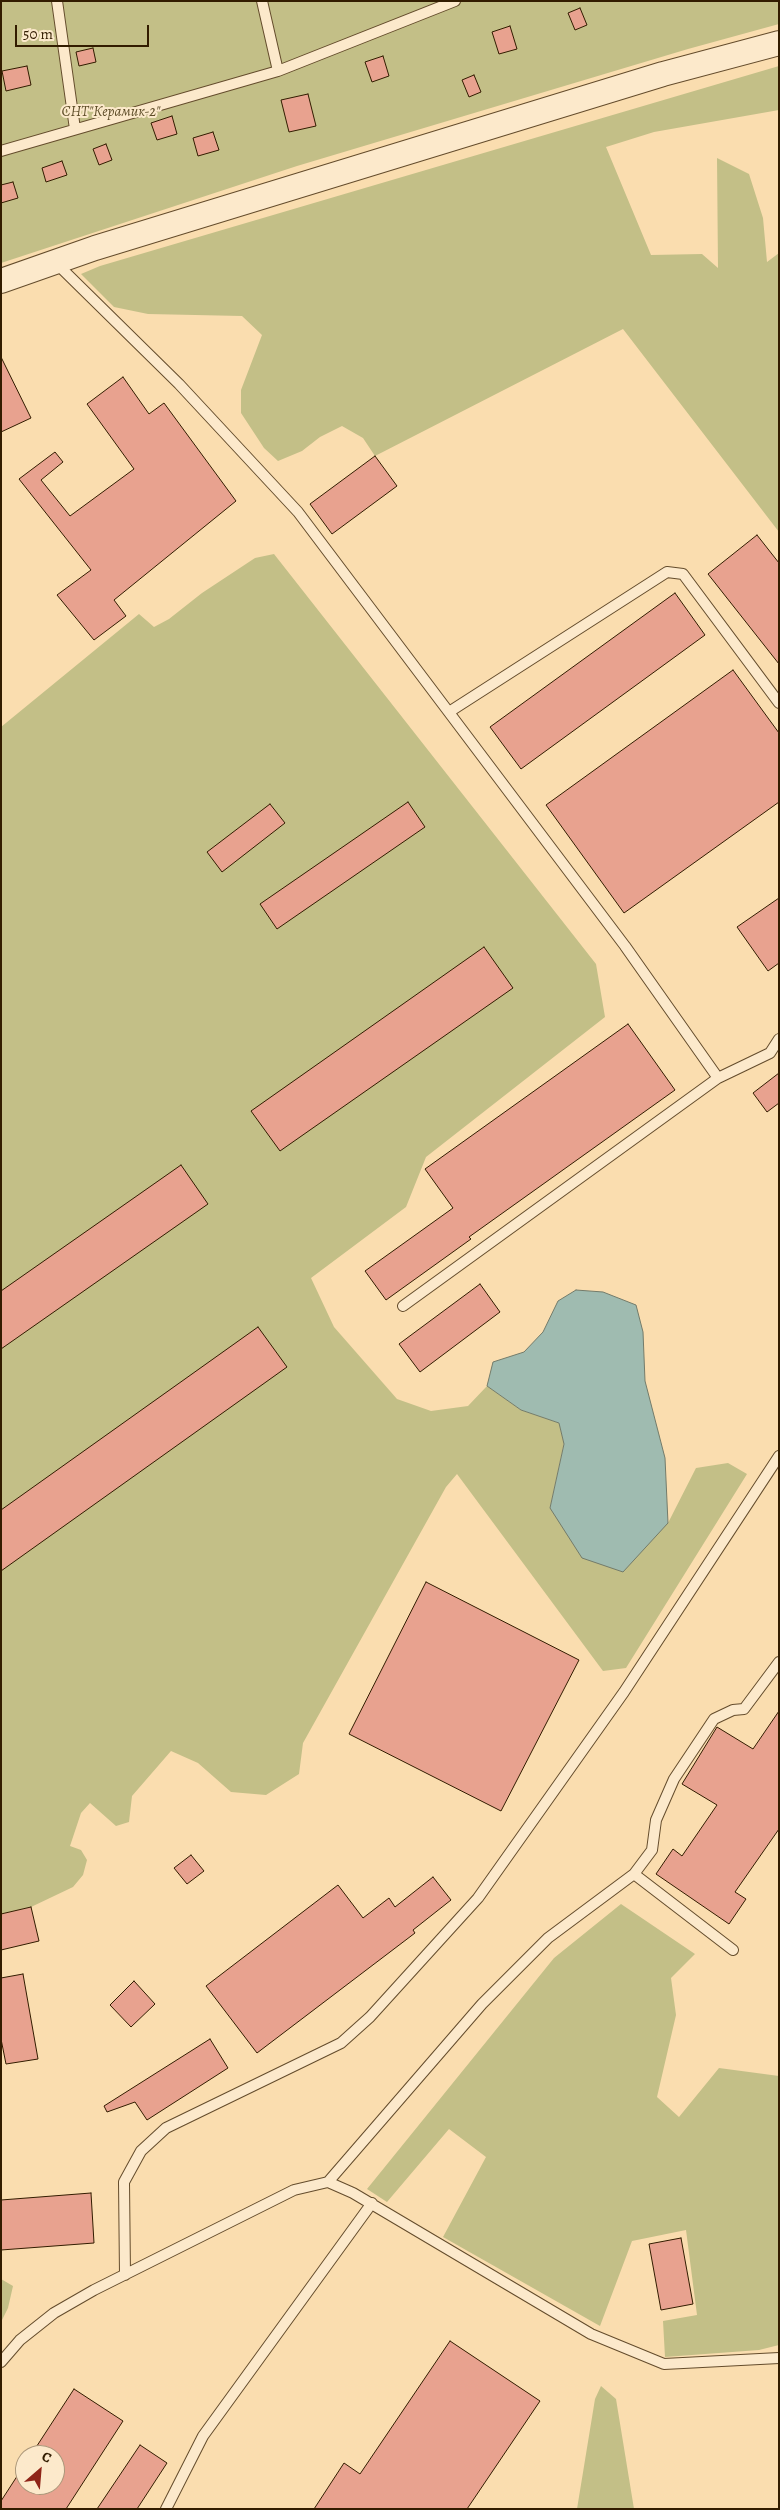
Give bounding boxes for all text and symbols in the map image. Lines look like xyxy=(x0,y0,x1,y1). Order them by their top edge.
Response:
scale bar xyxy=(18,15,151,47)
text: 50 m xyxy=(23,24,53,44)
park label: СНТ"Керамик-2" xyxy=(62,103,160,121)
north arrow xyxy=(15,2445,65,2495)
text: С xyxy=(38,2447,55,2468)

